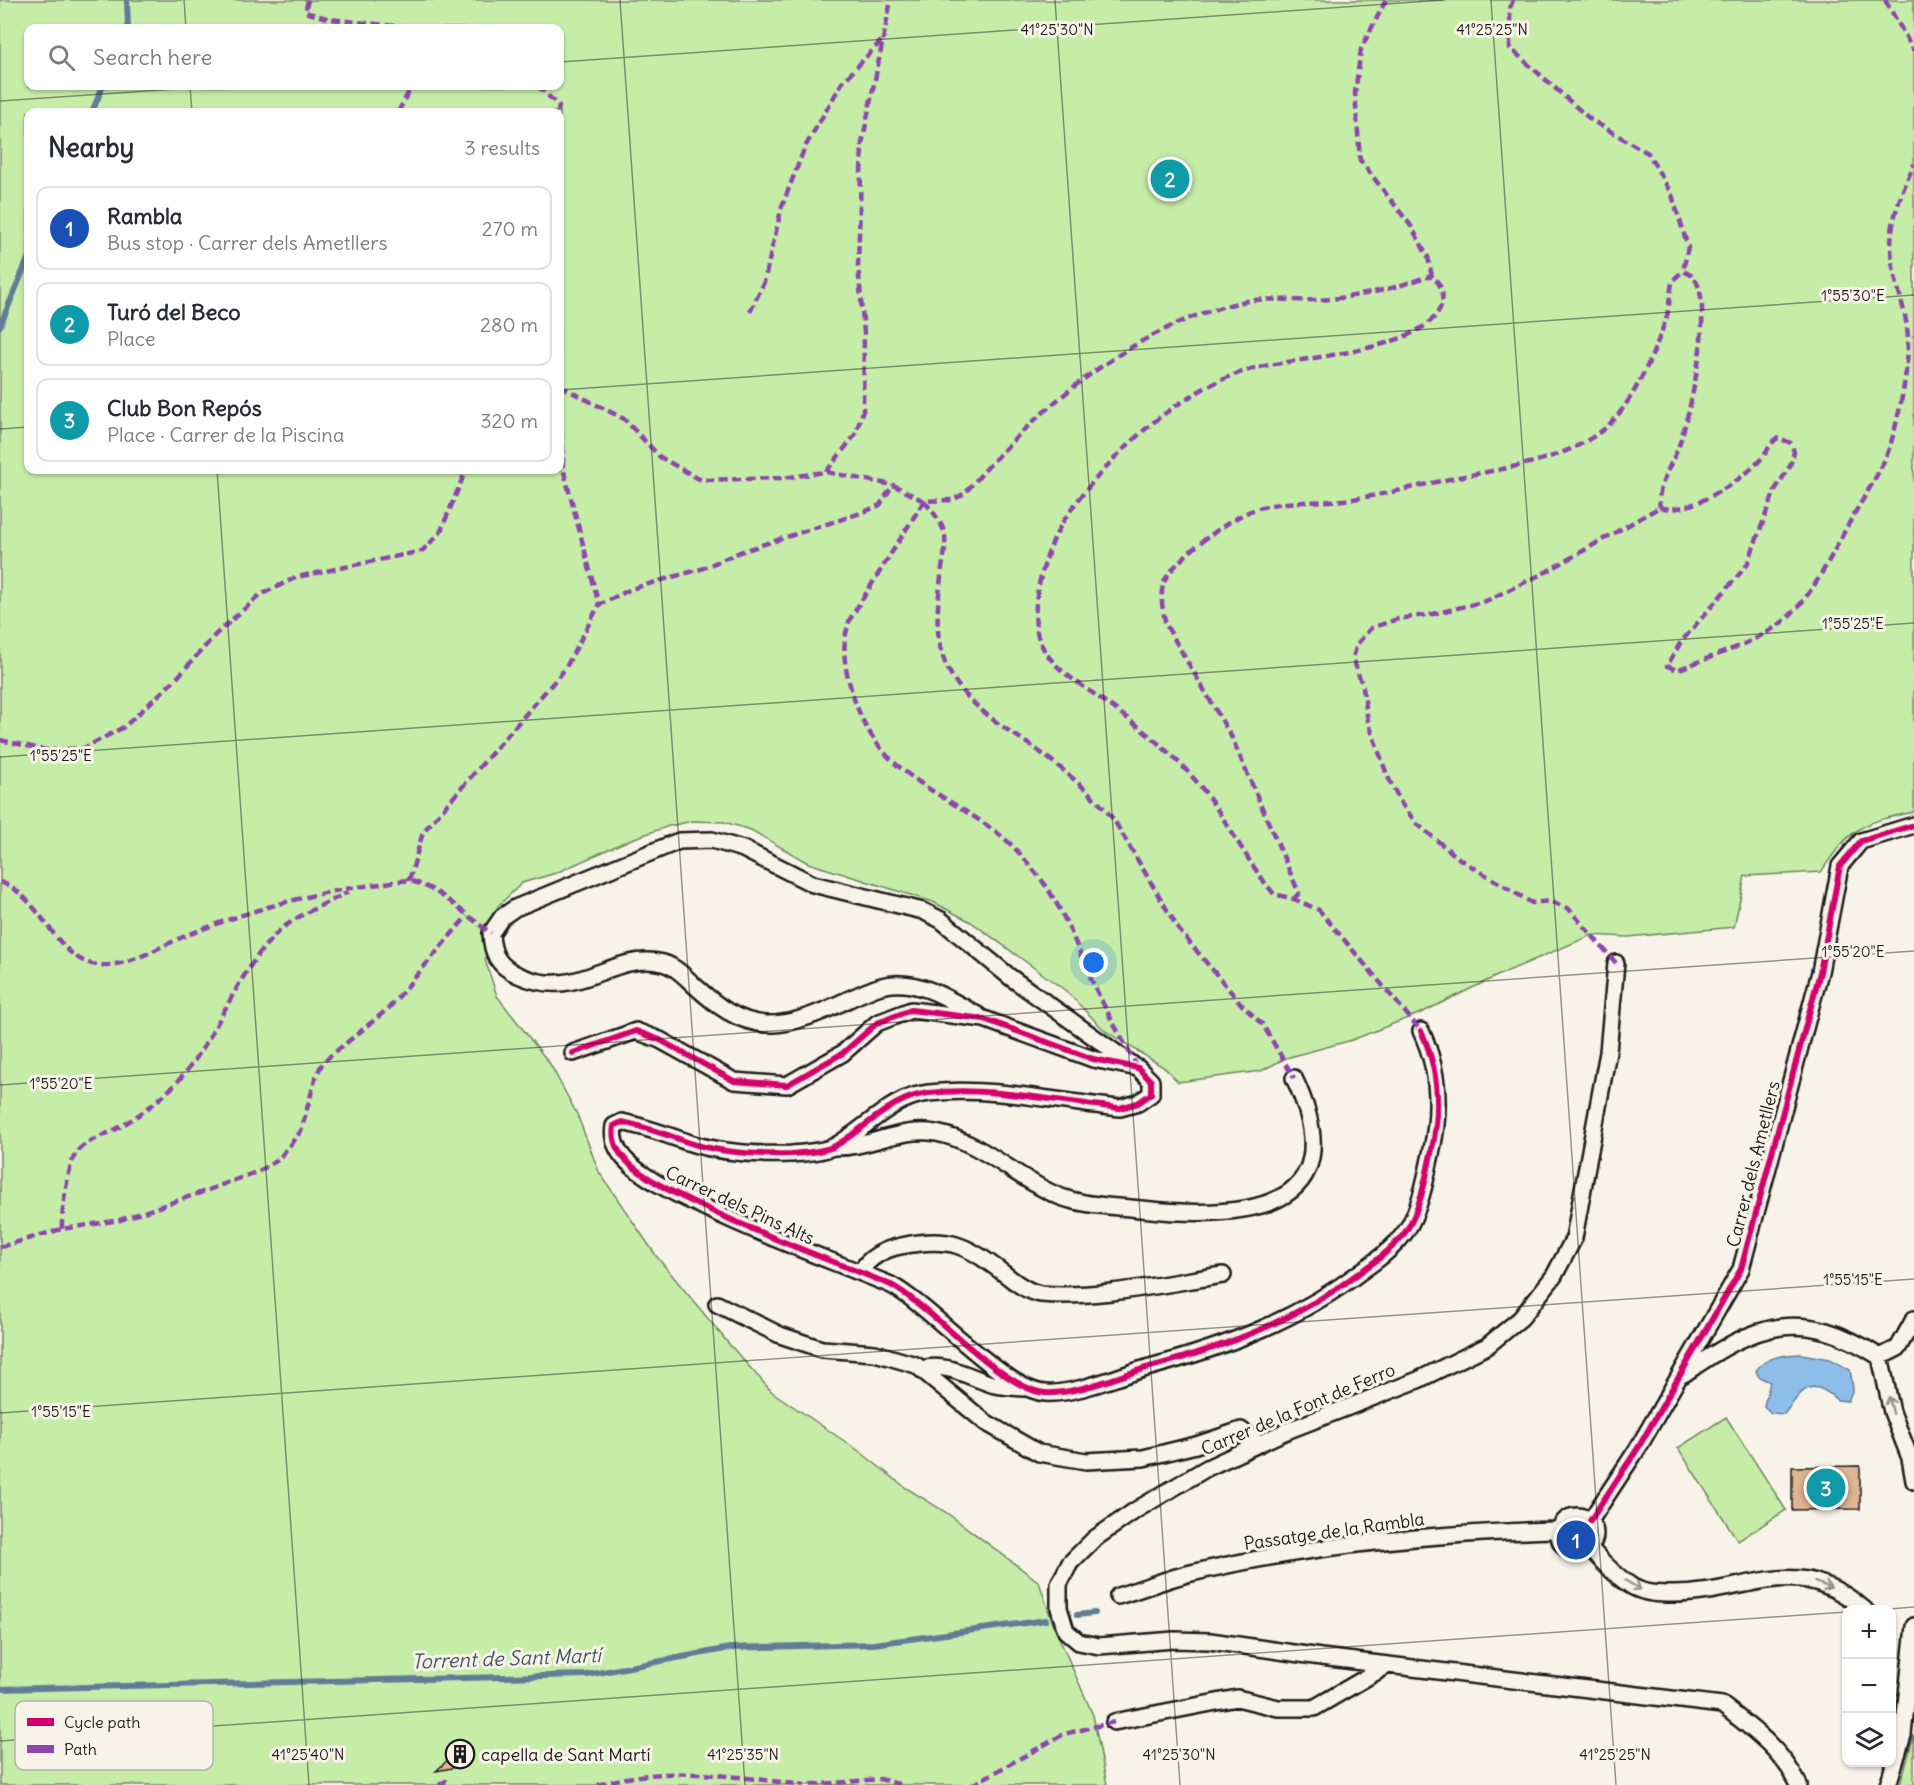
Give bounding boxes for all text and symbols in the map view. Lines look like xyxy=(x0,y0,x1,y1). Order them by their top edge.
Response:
text: 41°25'30"N xyxy=(1020,20,1094,39)
text: 41°25'25"N xyxy=(1456,20,1528,39)
search box xyxy=(24,24,564,90)
icon: search xyxy=(45,41,78,74)
text: Search here xyxy=(93,43,212,71)
text: Nearby xyxy=(48,131,134,164)
text: 3 results xyxy=(464,135,540,160)
pin: 2 xyxy=(1150,156,1190,201)
text: Rambla xyxy=(107,202,182,230)
text: 1 xyxy=(66,216,73,241)
text: 270 m xyxy=(482,216,538,241)
text: Bus stop · Carrer dels Ametllers xyxy=(107,230,388,255)
text: 1°55'30"E xyxy=(1821,286,1885,305)
text: Turó del Beco xyxy=(107,298,241,326)
text: 2 xyxy=(64,312,75,337)
text: 280 m xyxy=(480,312,538,337)
text: Place xyxy=(107,326,155,351)
text: Club Bon Repós xyxy=(107,394,262,422)
text: 3 xyxy=(64,408,75,433)
text: 320 m xyxy=(480,408,538,433)
text: Place · Carrer de la Piscina xyxy=(107,422,344,447)
text: 1°55'25"E xyxy=(1822,614,1884,633)
text: 1°55'25"E xyxy=(30,746,92,765)
text: 1°55'20"E xyxy=(1821,942,1885,961)
your location xyxy=(1079,948,1108,977)
text: 1°55'20"E xyxy=(29,1074,93,1093)
street label: Carrer dels Ametllers xyxy=(1721,1078,1785,1250)
street label: Carrer dels Pins Alts xyxy=(662,1160,818,1250)
text: 1°55'15"E xyxy=(1823,1270,1883,1289)
street label: Carrer de la Font de Ferro xyxy=(1197,1358,1399,1460)
one-way arrow xyxy=(1884,1396,1896,1415)
text: 1°55'15"E xyxy=(31,1402,91,1421)
pin: 3 xyxy=(1806,1466,1846,1510)
street label: Passatge de la Rambla xyxy=(1242,1507,1426,1555)
pin: 1 xyxy=(1556,1518,1596,1562)
one-way arrow xyxy=(1624,1579,1641,1591)
one-way arrow xyxy=(1813,1580,1832,1591)
map controls xyxy=(1842,1605,1896,1767)
button: + xyxy=(1842,1605,1896,1659)
water label: Torrent de Sant Martí xyxy=(411,1642,605,1674)
button: − xyxy=(1842,1659,1896,1713)
legend xyxy=(15,1701,213,1770)
text: Cycle path xyxy=(64,1712,140,1732)
button: layers xyxy=(1842,1713,1896,1767)
building icon: capella de Sant Martí xyxy=(444,1738,476,1770)
text: Path xyxy=(64,1739,97,1759)
place label: capella de Sant Martí xyxy=(481,1743,650,1766)
text: 41°25'40"N xyxy=(272,1745,344,1764)
text: 41°25'35"N xyxy=(707,1745,779,1764)
text: 41°25'30"N xyxy=(1142,1745,1216,1764)
text: 41°25'25"N xyxy=(1579,1745,1651,1764)

